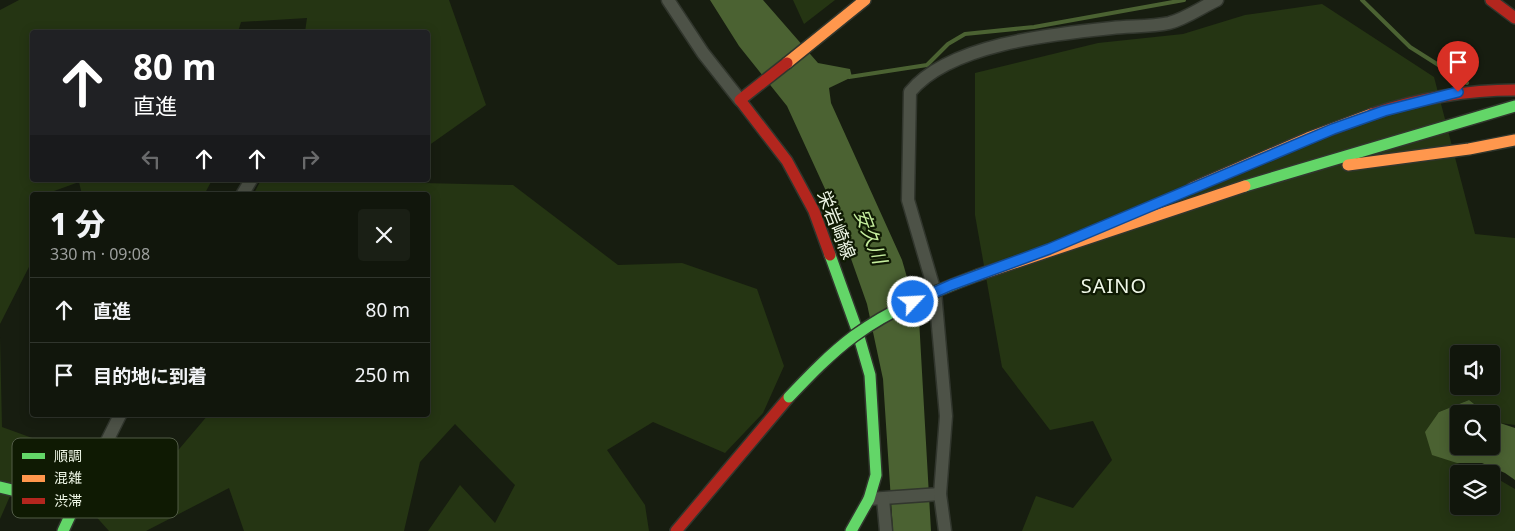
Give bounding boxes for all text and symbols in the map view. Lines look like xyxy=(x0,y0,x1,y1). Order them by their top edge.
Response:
pin xyxy=(1437,41,1479,92)
text: 80 m xyxy=(133,43,216,90)
icon: arrive xyxy=(1444,48,1472,76)
icon: ahead xyxy=(50,50,115,115)
text: 直進 xyxy=(133,90,177,120)
icon: left xyxy=(137,145,165,173)
icon: ahead xyxy=(190,145,218,173)
icon: ahead xyxy=(243,145,271,173)
icon: right xyxy=(296,145,324,173)
street label: 栄岩崎線 xyxy=(812,187,862,262)
text: 1 分 xyxy=(50,203,105,244)
water label: 安久川 xyxy=(849,205,894,269)
button: close xyxy=(358,209,410,261)
text: 330 m · 09:08 xyxy=(50,243,150,265)
district label: SAINO xyxy=(1081,272,1147,299)
position arrow xyxy=(886,275,938,327)
icon: ahead xyxy=(50,296,78,324)
text: 80 m xyxy=(366,297,410,323)
text: 直進 xyxy=(93,298,131,324)
map controls xyxy=(1450,345,1500,515)
button: sound xyxy=(1450,345,1500,395)
icon: arrive xyxy=(50,361,78,389)
text: 250 m xyxy=(355,362,410,388)
text: 目的地に到着 xyxy=(93,363,207,389)
button: search xyxy=(1450,405,1500,455)
legend xyxy=(12,438,178,518)
text: 順調 xyxy=(54,446,82,465)
button: layers xyxy=(1450,465,1500,515)
text: 混雑 xyxy=(54,468,82,487)
text: 渋滞 xyxy=(54,491,82,510)

